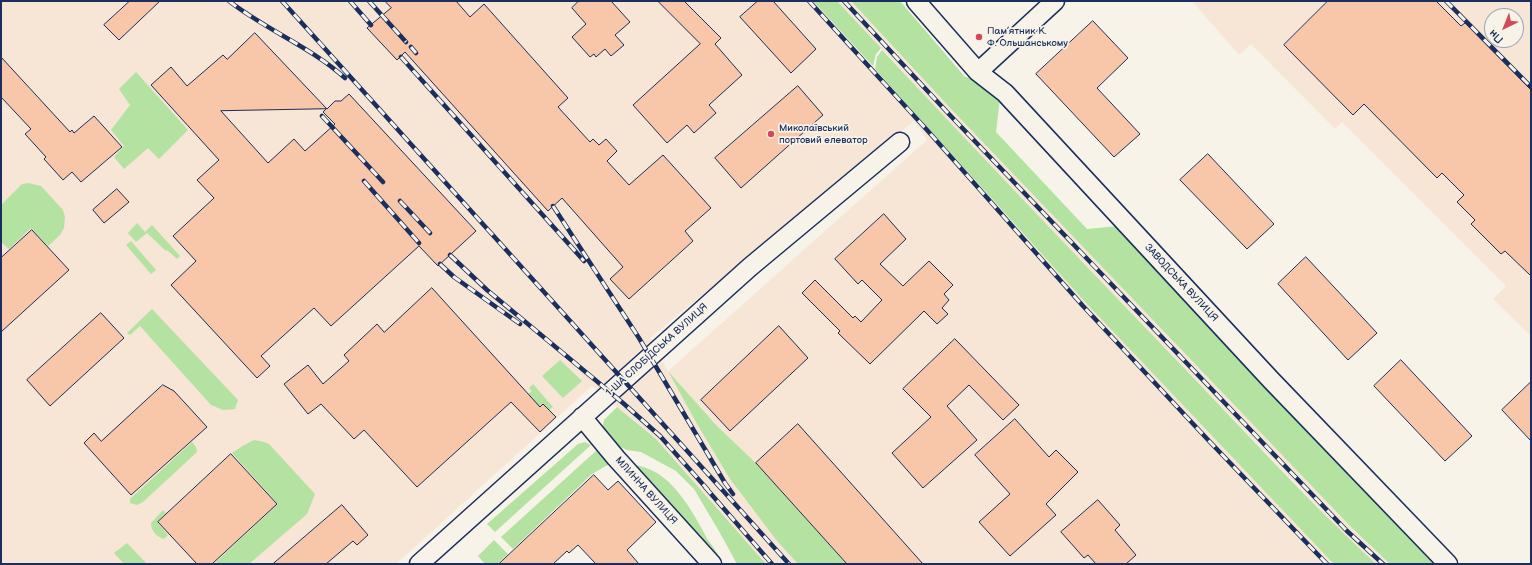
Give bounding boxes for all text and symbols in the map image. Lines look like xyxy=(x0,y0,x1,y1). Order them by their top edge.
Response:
north arrow xyxy=(1484,8,1524,48)
place label: Пам’ятник К. Ф. Ольшанському xyxy=(987,25,1068,48)
text: Пн xyxy=(1486,27,1506,46)
marker: Пам’ятник К. Ф. Ольшанському xyxy=(974,32,984,42)
place label: Миколаївський портовий елеватор xyxy=(779,122,868,146)
marker: Миколаївський портовий елеватор xyxy=(766,129,776,139)
street label: ЗАВОДСЬКА ВУЛИЦЯ xyxy=(1142,242,1220,324)
street label: 1-ША СЛОБІДСЬКА ВУЛИЦЯ xyxy=(604,301,710,399)
street label: МЛИННА ВУЛИЦЯ xyxy=(612,455,680,527)

